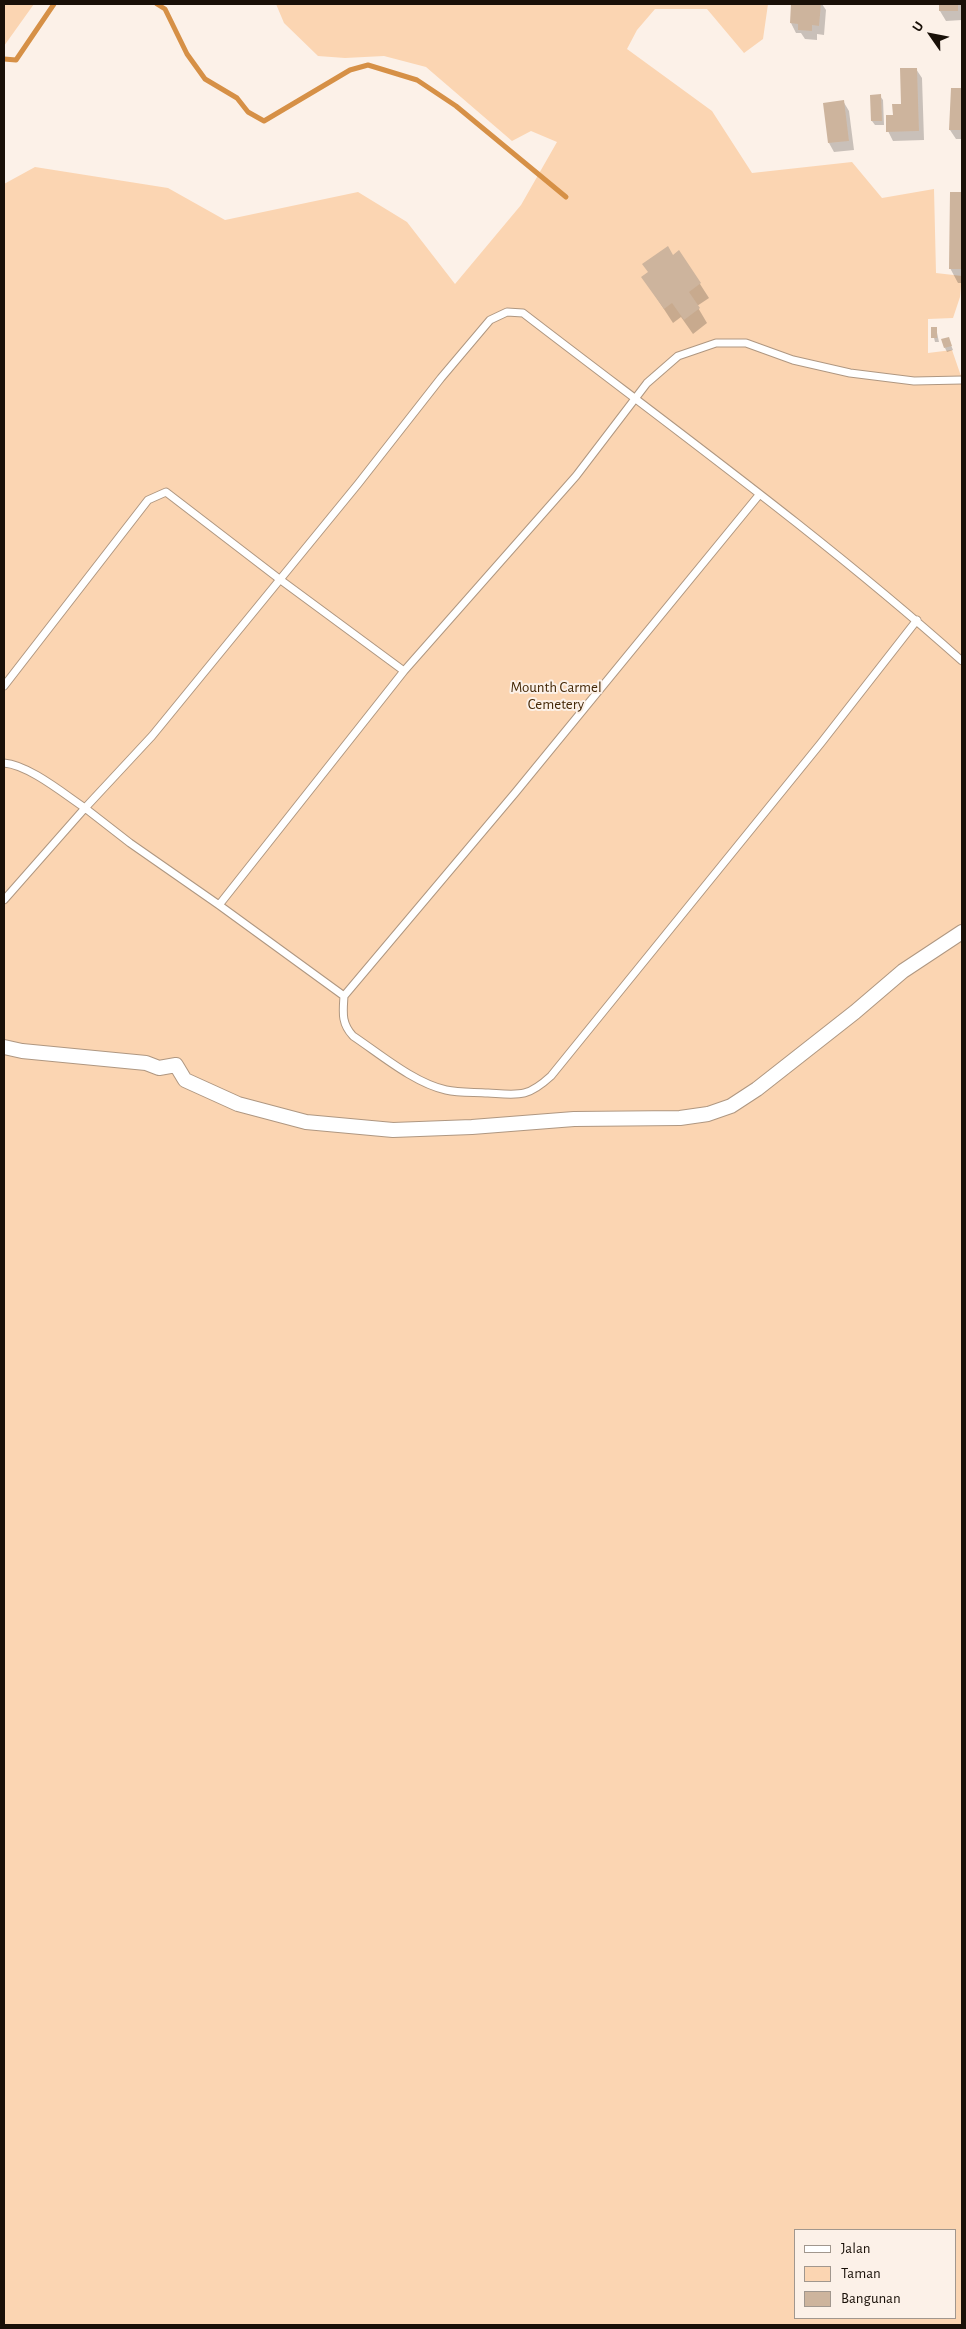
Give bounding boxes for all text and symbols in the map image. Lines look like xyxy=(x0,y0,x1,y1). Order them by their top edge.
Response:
north arrow xyxy=(906,10,956,60)
text: U xyxy=(910,19,927,34)
park label: Mounth Carmel Cemetery xyxy=(510,678,602,713)
legend xyxy=(794,2229,956,2319)
text: Jalan xyxy=(841,2241,871,2256)
text: Taman xyxy=(841,2266,881,2281)
text: Bangunan xyxy=(841,2291,901,2306)

